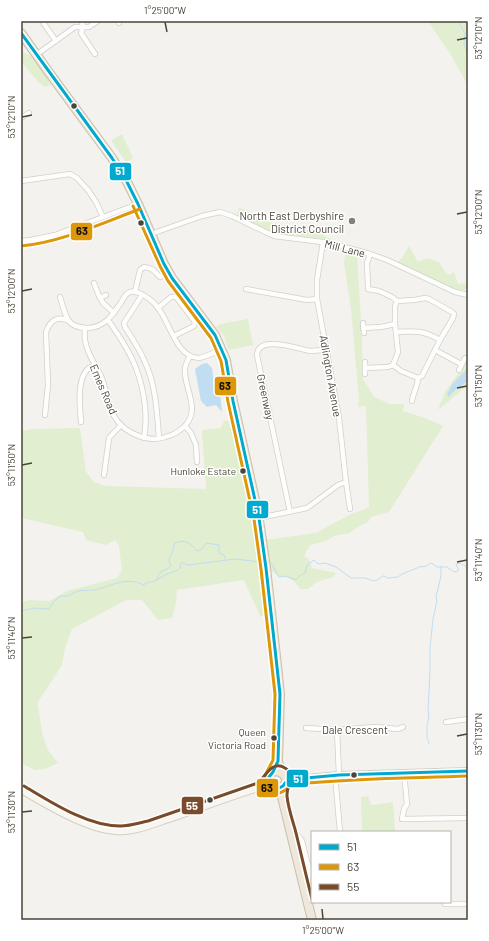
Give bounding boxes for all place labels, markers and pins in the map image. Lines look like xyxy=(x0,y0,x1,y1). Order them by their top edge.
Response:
unlabelled marker xyxy=(69,101,79,111)
place label: North East Derbyshire District Council xyxy=(239,209,344,235)
marker: North East Derbyshire District Council xyxy=(347,216,357,226)
unlabelled marker xyxy=(136,218,146,228)
place label: Hunloke Estate xyxy=(170,465,236,477)
marker: Hunloke Estate xyxy=(238,466,248,476)
place label: Queen Victoria Road xyxy=(208,726,266,751)
marker: Queen Victoria Road xyxy=(269,733,279,743)
unlabelled marker xyxy=(349,770,359,780)
unlabelled marker xyxy=(205,795,215,805)

